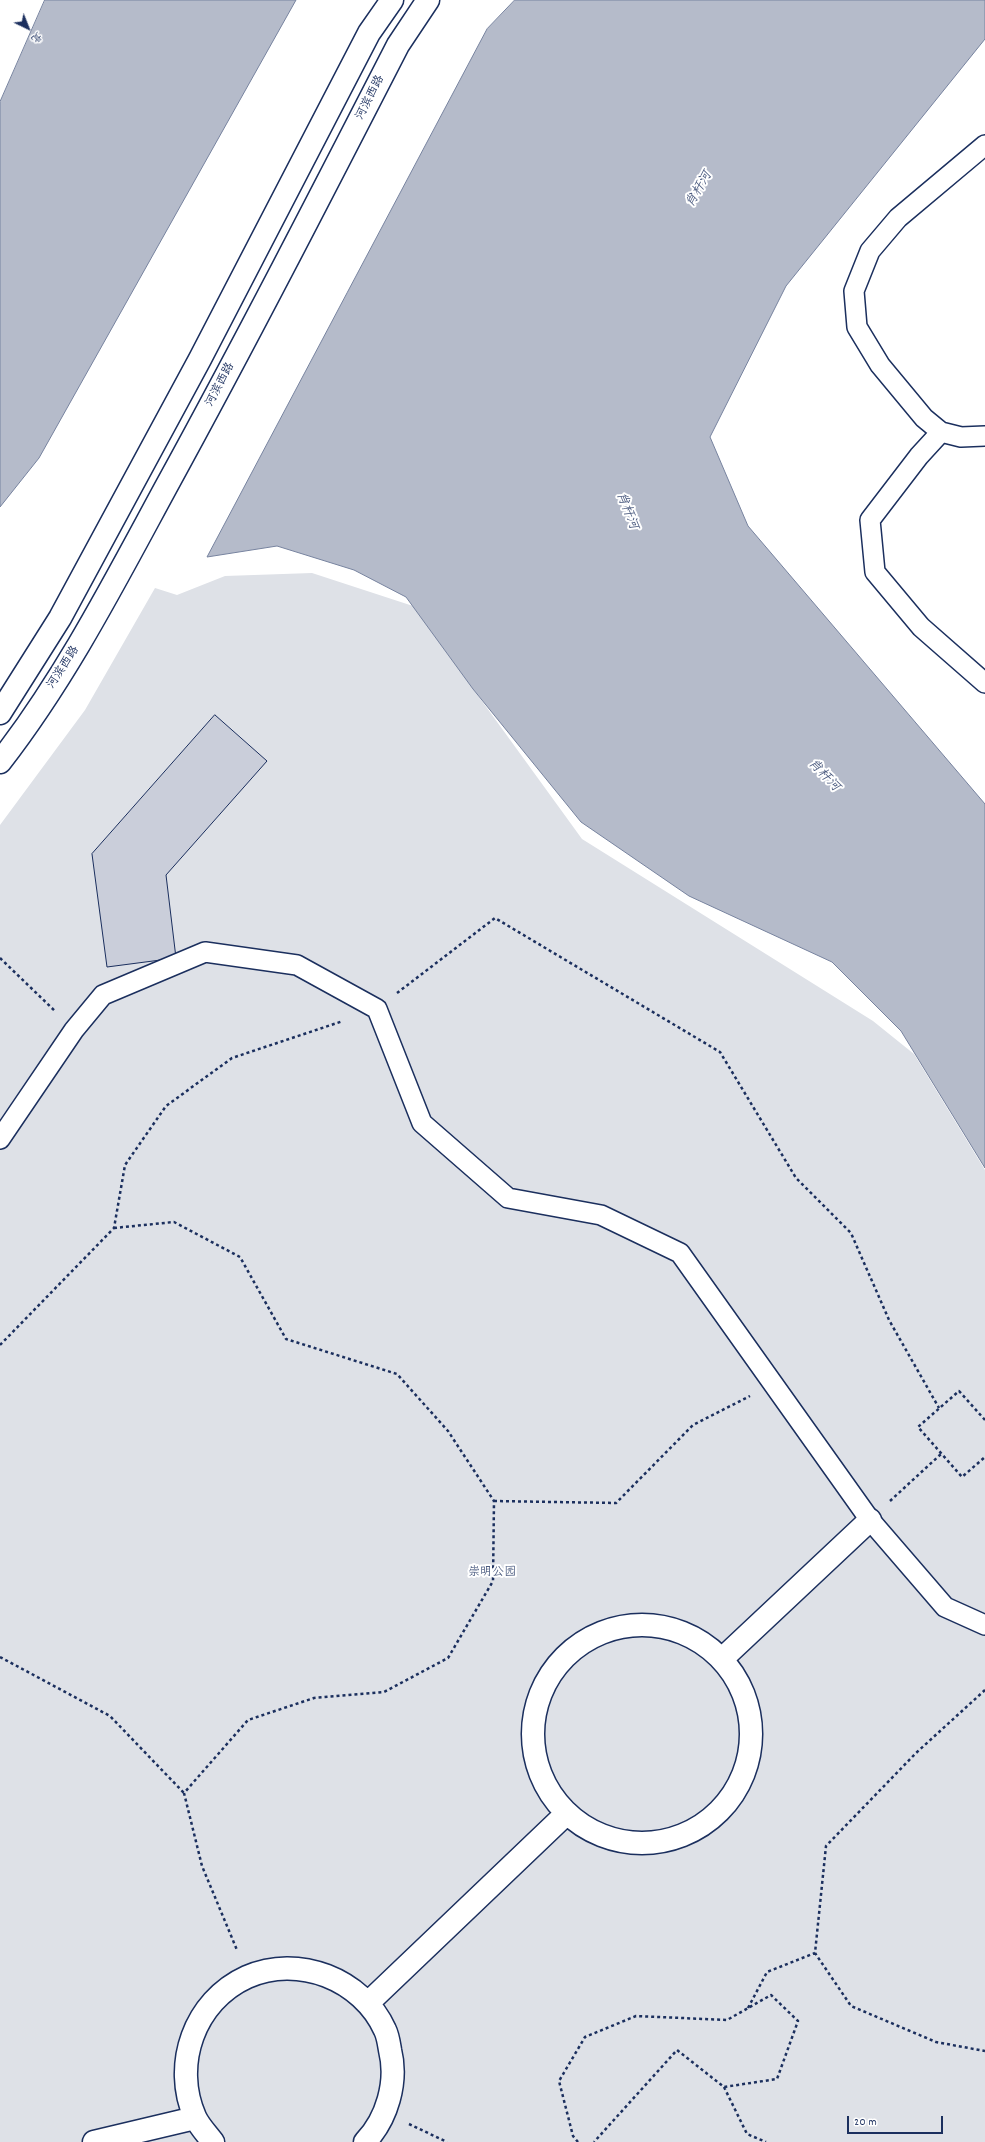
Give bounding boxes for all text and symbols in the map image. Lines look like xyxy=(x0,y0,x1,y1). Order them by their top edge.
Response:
north arrow xyxy=(8,8,48,48)
text: 北 xyxy=(27,27,46,46)
street label: 河滨西路 xyxy=(354,73,388,123)
water label: 肖杆河 xyxy=(683,169,717,211)
street label: 河滨西路 xyxy=(203,360,239,410)
water label: 肖杆河 xyxy=(612,490,640,532)
street label: 河滨西路 xyxy=(45,644,83,692)
water label: 肖杆河 xyxy=(804,757,842,795)
park label: 崇明公园 xyxy=(468,1566,516,1580)
scale bar xyxy=(849,2108,945,2134)
text: 20 m xyxy=(854,2114,877,2131)

